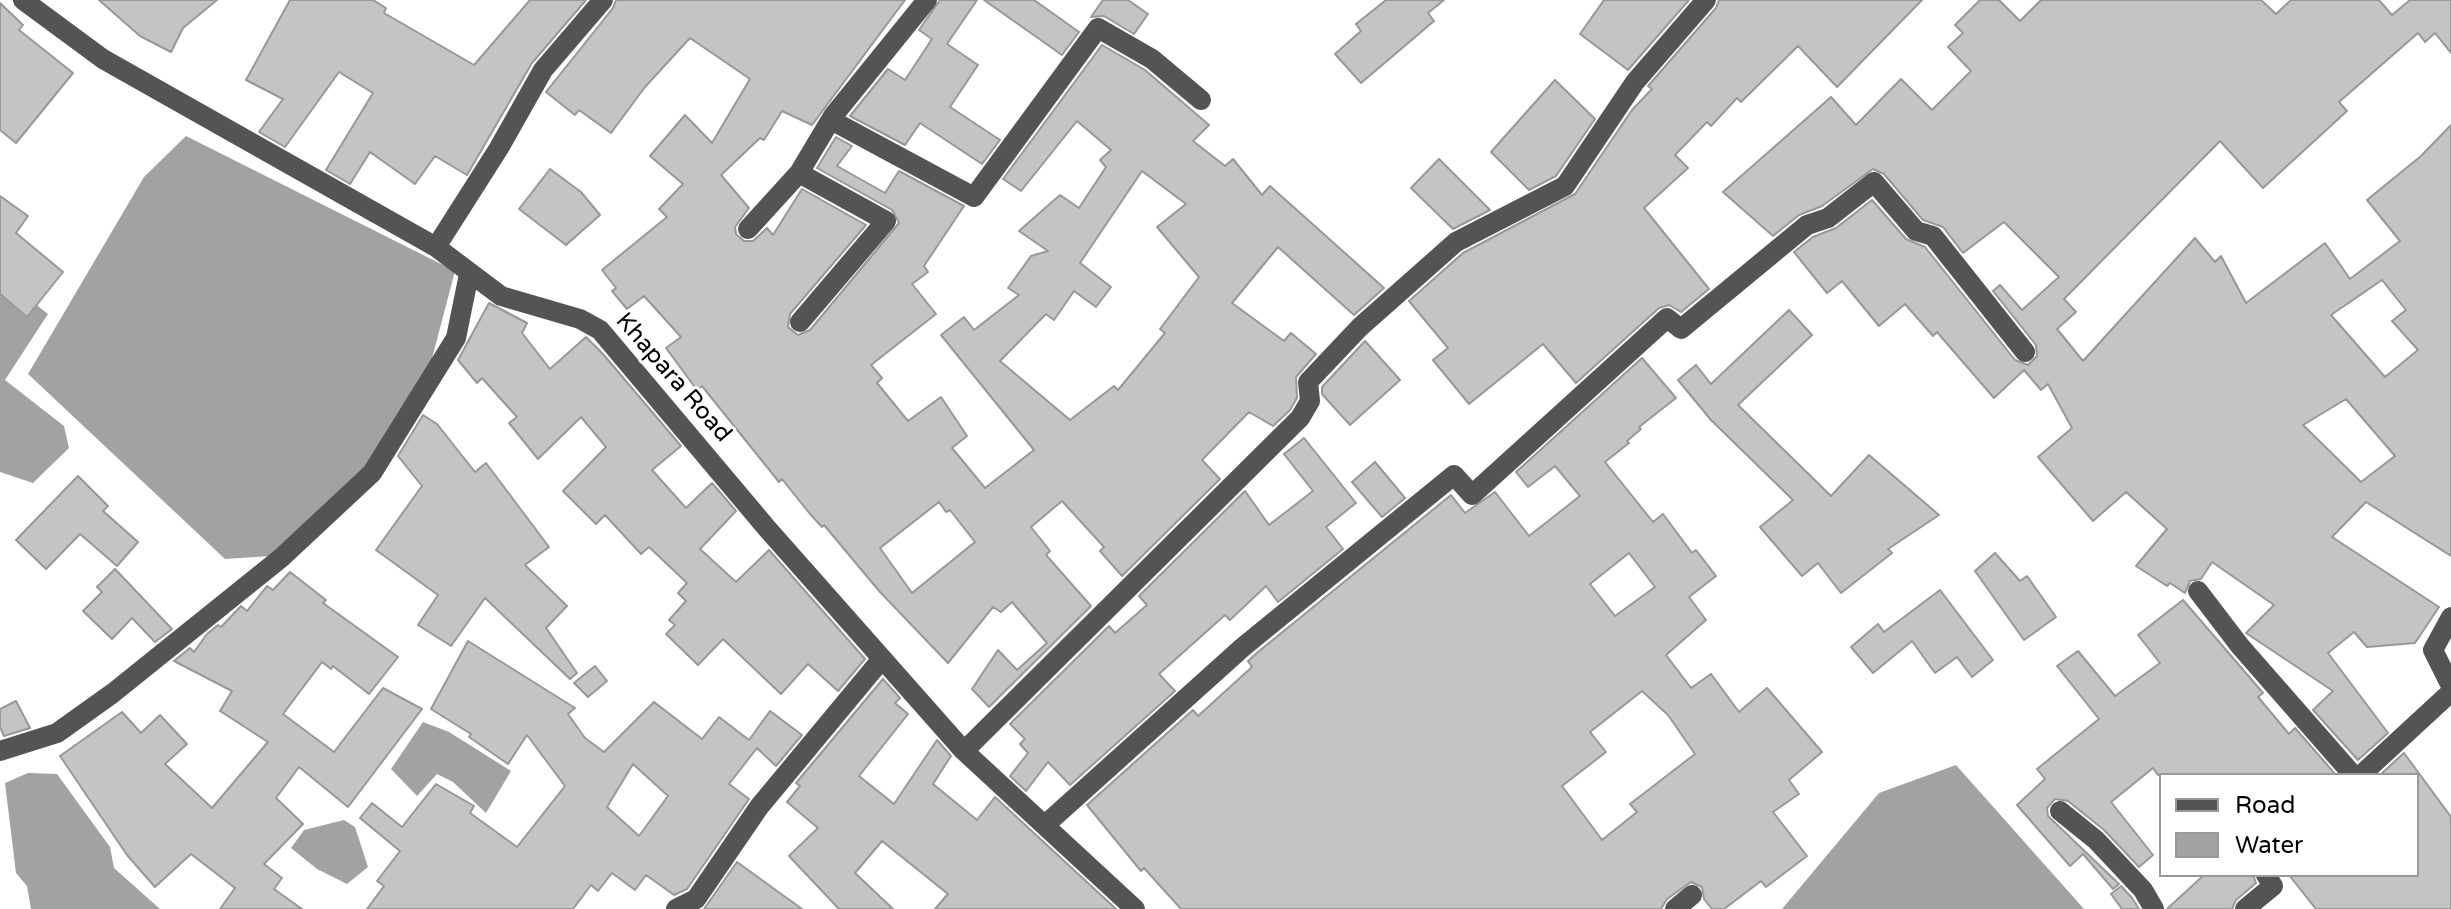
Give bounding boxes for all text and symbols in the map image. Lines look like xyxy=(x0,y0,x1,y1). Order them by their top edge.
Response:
street label: Khapara Road xyxy=(609,307,737,449)
legend xyxy=(2159,773,2419,877)
text: Road xyxy=(2235,791,2295,820)
text: Water xyxy=(2235,831,2303,860)

